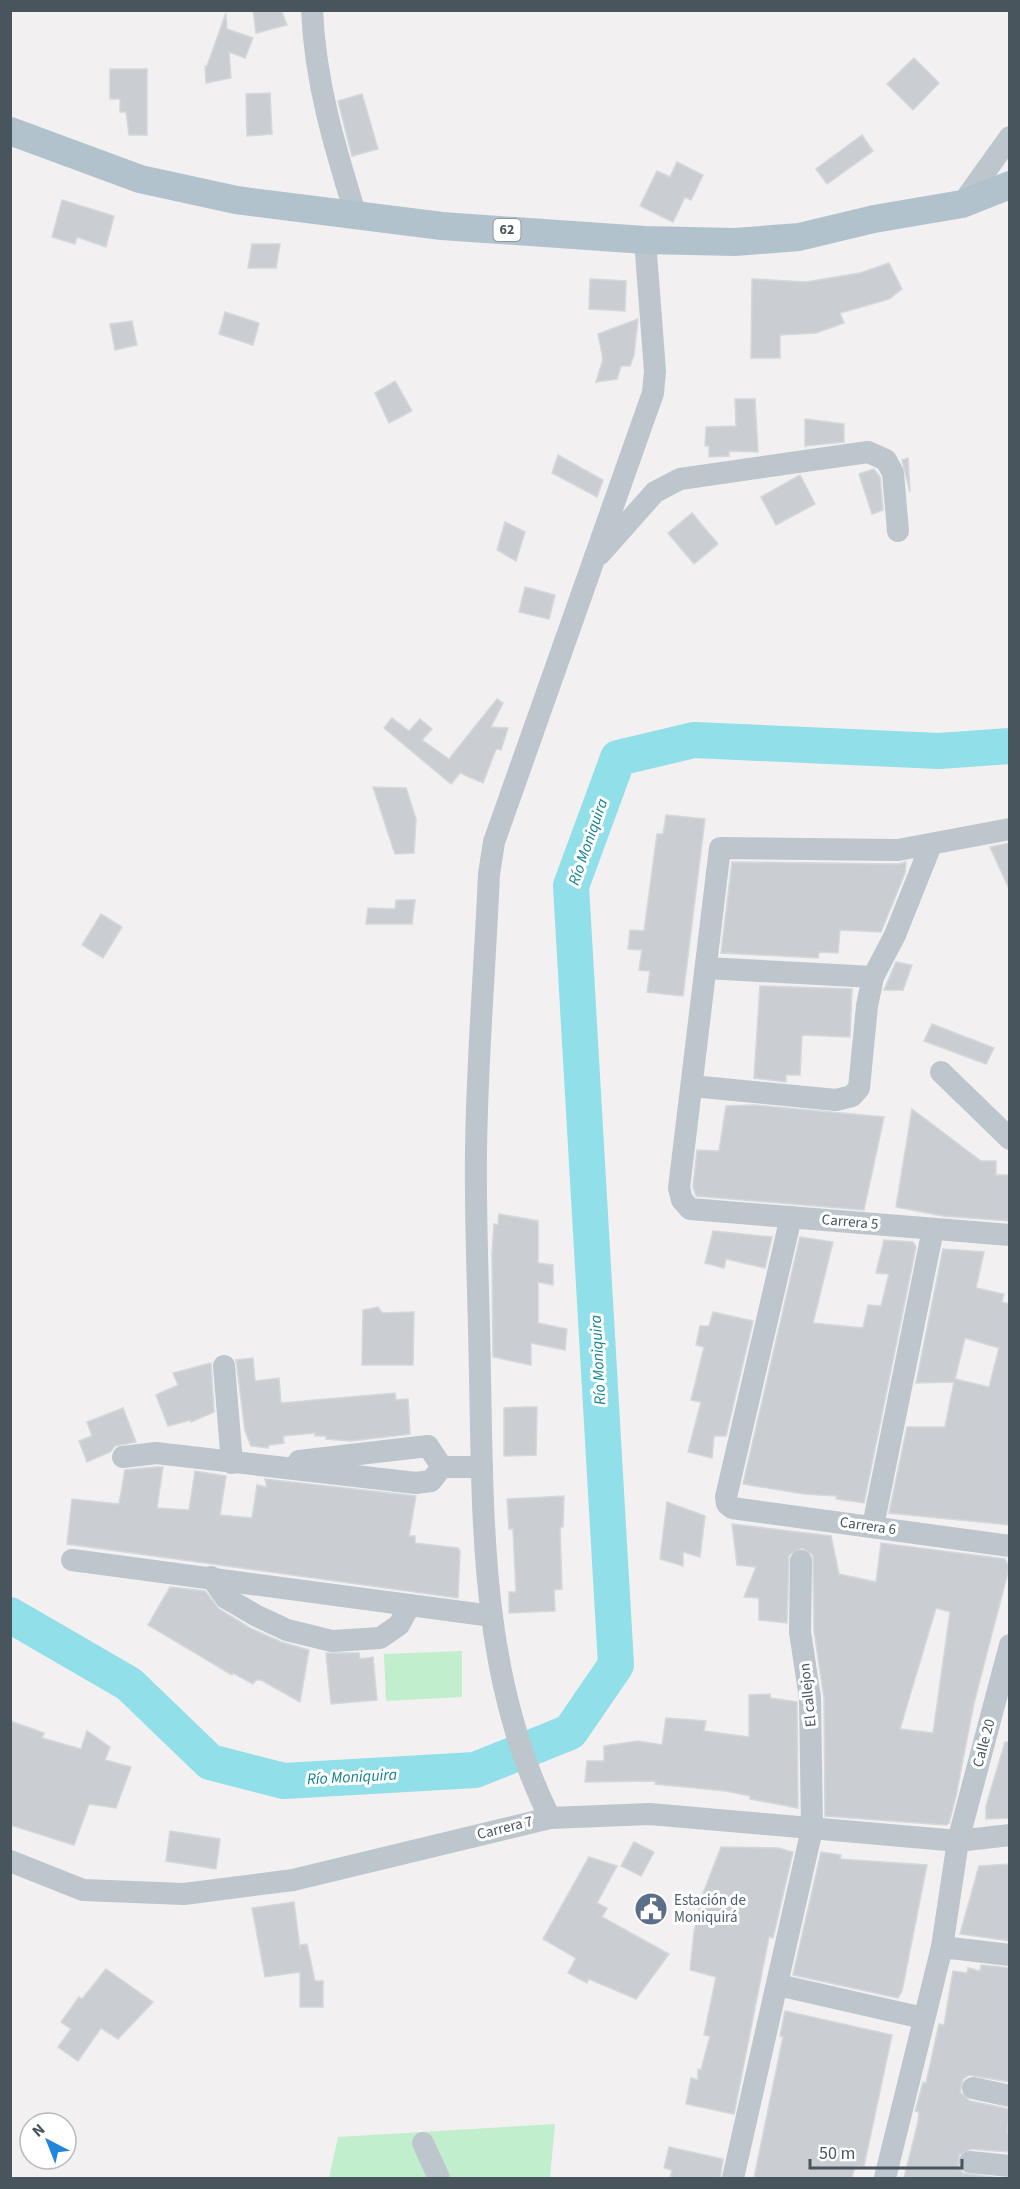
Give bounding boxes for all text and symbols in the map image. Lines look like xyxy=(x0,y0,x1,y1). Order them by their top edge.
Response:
road number: 62 xyxy=(494,219,520,241)
water label: Río Moniquira xyxy=(563,795,613,888)
street label: Carrera 5 xyxy=(821,1209,879,1235)
water label: Río Moniquira xyxy=(585,1314,611,1406)
street label: Carrera 6 xyxy=(838,1512,898,1540)
street label: El callejon xyxy=(794,1662,822,1728)
street label: Calle 20 xyxy=(967,1717,1001,1769)
water label: Río Moniquira xyxy=(306,1764,398,1790)
street label: Carrera 7 xyxy=(475,1811,535,1845)
place label: Estación de Moniquirá xyxy=(674,1890,746,1928)
public building icon: Estación de Moniquirá xyxy=(633,1891,669,1927)
north arrow xyxy=(18,2111,78,2171)
text: N xyxy=(27,2119,50,2142)
scale bar xyxy=(810,2132,962,2170)
text: 50 m xyxy=(819,2141,855,2166)

